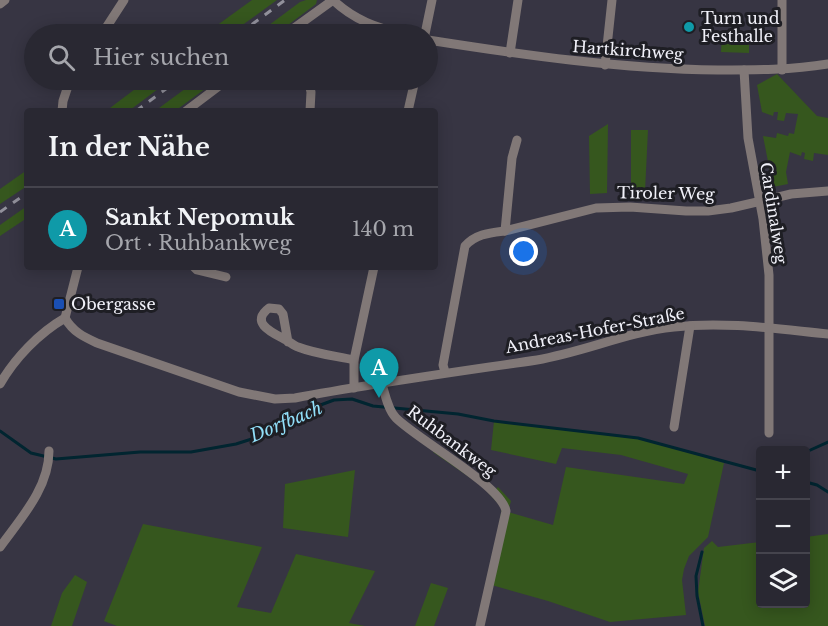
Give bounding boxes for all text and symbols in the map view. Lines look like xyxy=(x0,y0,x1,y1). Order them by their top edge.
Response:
place label: Turn und Festhalle xyxy=(701,8,780,46)
marker: Turn und Festhalle xyxy=(682,20,696,34)
search box xyxy=(24,24,438,90)
street label: Hartkirchweg xyxy=(572,36,685,64)
icon: search xyxy=(45,41,78,74)
text: Hier suchen xyxy=(93,44,229,71)
text: In der Nähe xyxy=(48,131,210,163)
street label: Cardinalweg xyxy=(756,161,792,266)
street label: Tiroler Weg xyxy=(617,182,715,204)
text: Sankt Nepomuk xyxy=(105,204,294,231)
text: A xyxy=(59,217,76,241)
text: 140 m xyxy=(352,217,414,241)
text: Ort · Ruhbankweg xyxy=(105,231,292,255)
your location xyxy=(509,237,538,266)
place label: Obergasse xyxy=(71,294,156,314)
marker: Obergasse xyxy=(52,297,66,311)
street label: Andreas-Hofer-Straße xyxy=(503,303,686,357)
pin: A xyxy=(360,348,398,398)
water label: Dorfbach xyxy=(245,397,326,448)
street label: Ruhbankweg xyxy=(403,401,501,481)
map controls xyxy=(756,446,810,608)
button: + xyxy=(756,446,810,500)
button: − xyxy=(756,500,810,554)
button: layers xyxy=(756,554,810,608)

